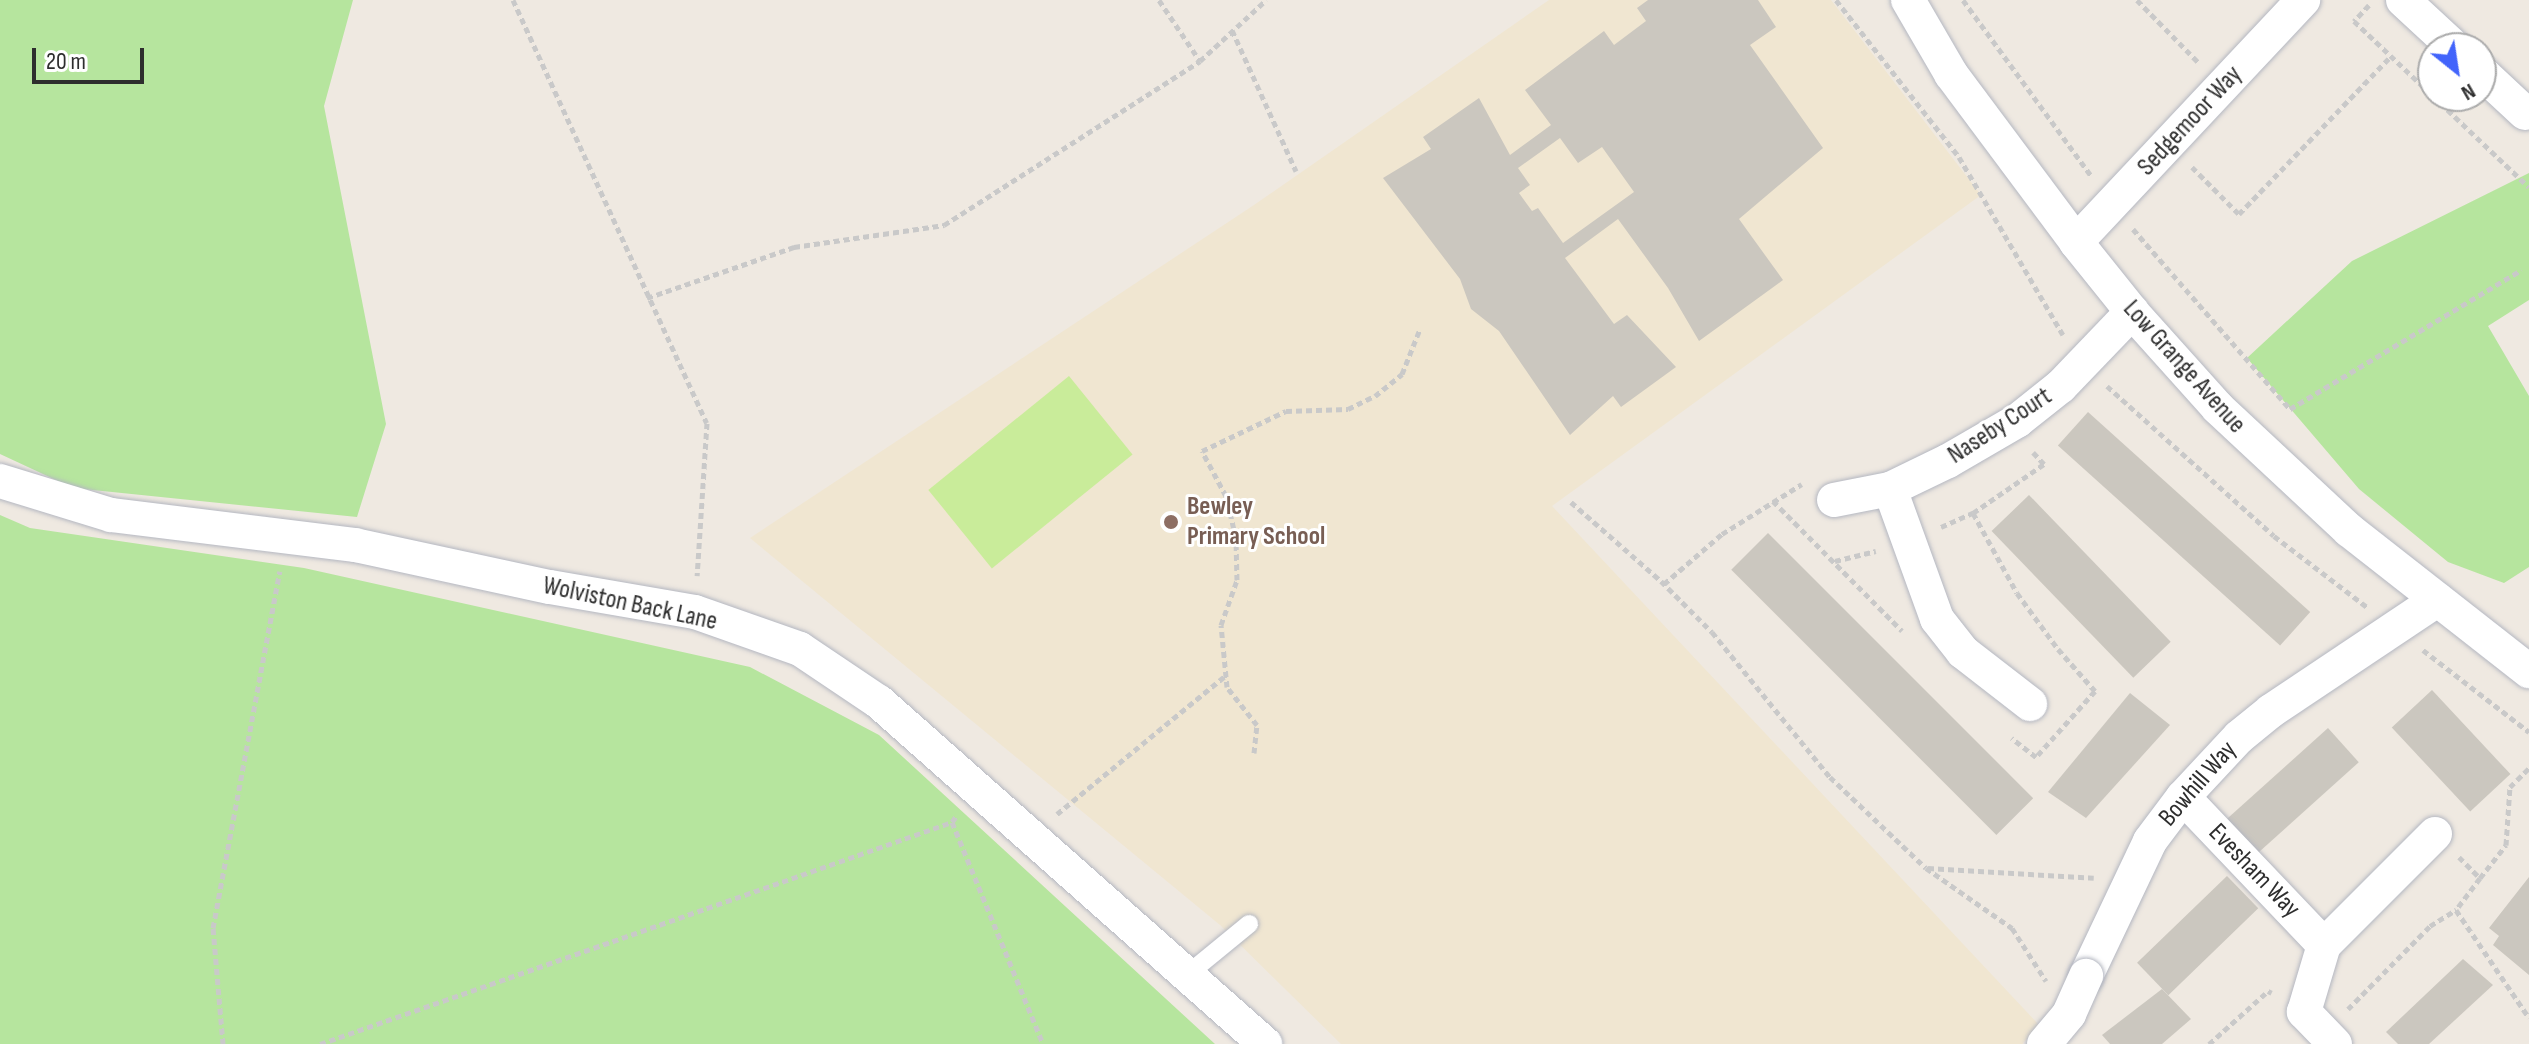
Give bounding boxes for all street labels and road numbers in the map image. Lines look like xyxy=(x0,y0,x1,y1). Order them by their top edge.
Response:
street label: Sedgemoor Way xyxy=(2131,59,2249,183)
street label: Low Grange Avenue xyxy=(2116,294,2252,440)
street label: Naseby Court xyxy=(1942,381,2058,471)
street label: Wolviston Back Lane xyxy=(540,570,720,638)
street label: Bowhill Way xyxy=(2153,735,2243,833)
street label: Evesham Way xyxy=(2202,818,2306,924)

